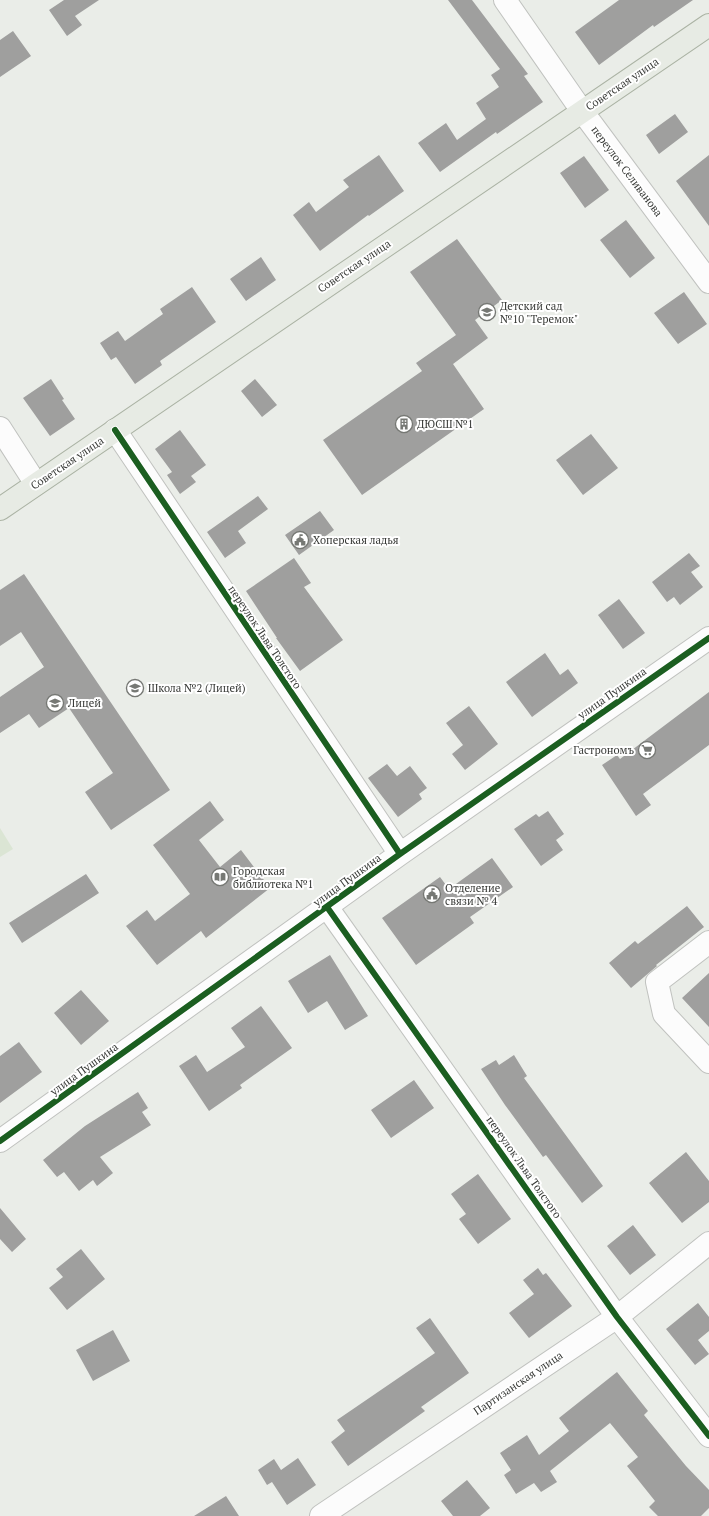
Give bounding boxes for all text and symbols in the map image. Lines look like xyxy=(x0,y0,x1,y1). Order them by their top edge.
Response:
street label: Советская улица xyxy=(583,54,662,114)
street label: переулок Селиванова xyxy=(588,123,666,220)
street label: Советская улица xyxy=(315,236,394,296)
place label: Детский сад №10 "Теремок" xyxy=(500,299,578,326)
school or university icon: Детский сад №10 "Теремок" xyxy=(477,302,497,322)
building icon: ДЮСШ №1 xyxy=(394,414,414,434)
place label: ДЮСШ №1 xyxy=(417,417,473,431)
street label: Советская улица xyxy=(28,433,107,493)
public building icon: Хоперская ладья xyxy=(290,530,310,550)
place label: Хоперская ладья xyxy=(313,533,399,547)
street label: переулок Льва Толстого xyxy=(225,583,305,691)
street label: улица Пушкина xyxy=(574,664,649,722)
school or university icon: Школа №2 (Лицей) xyxy=(125,678,145,698)
place label: Школа №2 (Лицей) xyxy=(148,681,246,695)
school or university icon: Лицей xyxy=(45,693,65,713)
place label: Лицей xyxy=(67,696,101,710)
supermarket icon: Гастрономъ xyxy=(637,740,657,760)
place label: Гастрономъ xyxy=(573,743,634,757)
street label: улица Пушкина xyxy=(309,850,384,910)
place label: Городская библиотека №1 xyxy=(233,864,313,891)
library icon: Городская библиотека №1 xyxy=(210,867,230,887)
place label: Отделение связи № 4 xyxy=(445,881,501,908)
public building icon: Отделение связи № 4 xyxy=(422,884,442,904)
street label: улица Пушкина xyxy=(46,1039,121,1099)
street label: переулок Льва Толстого xyxy=(483,1113,565,1221)
street label: Партизанская улица xyxy=(471,1348,566,1418)

